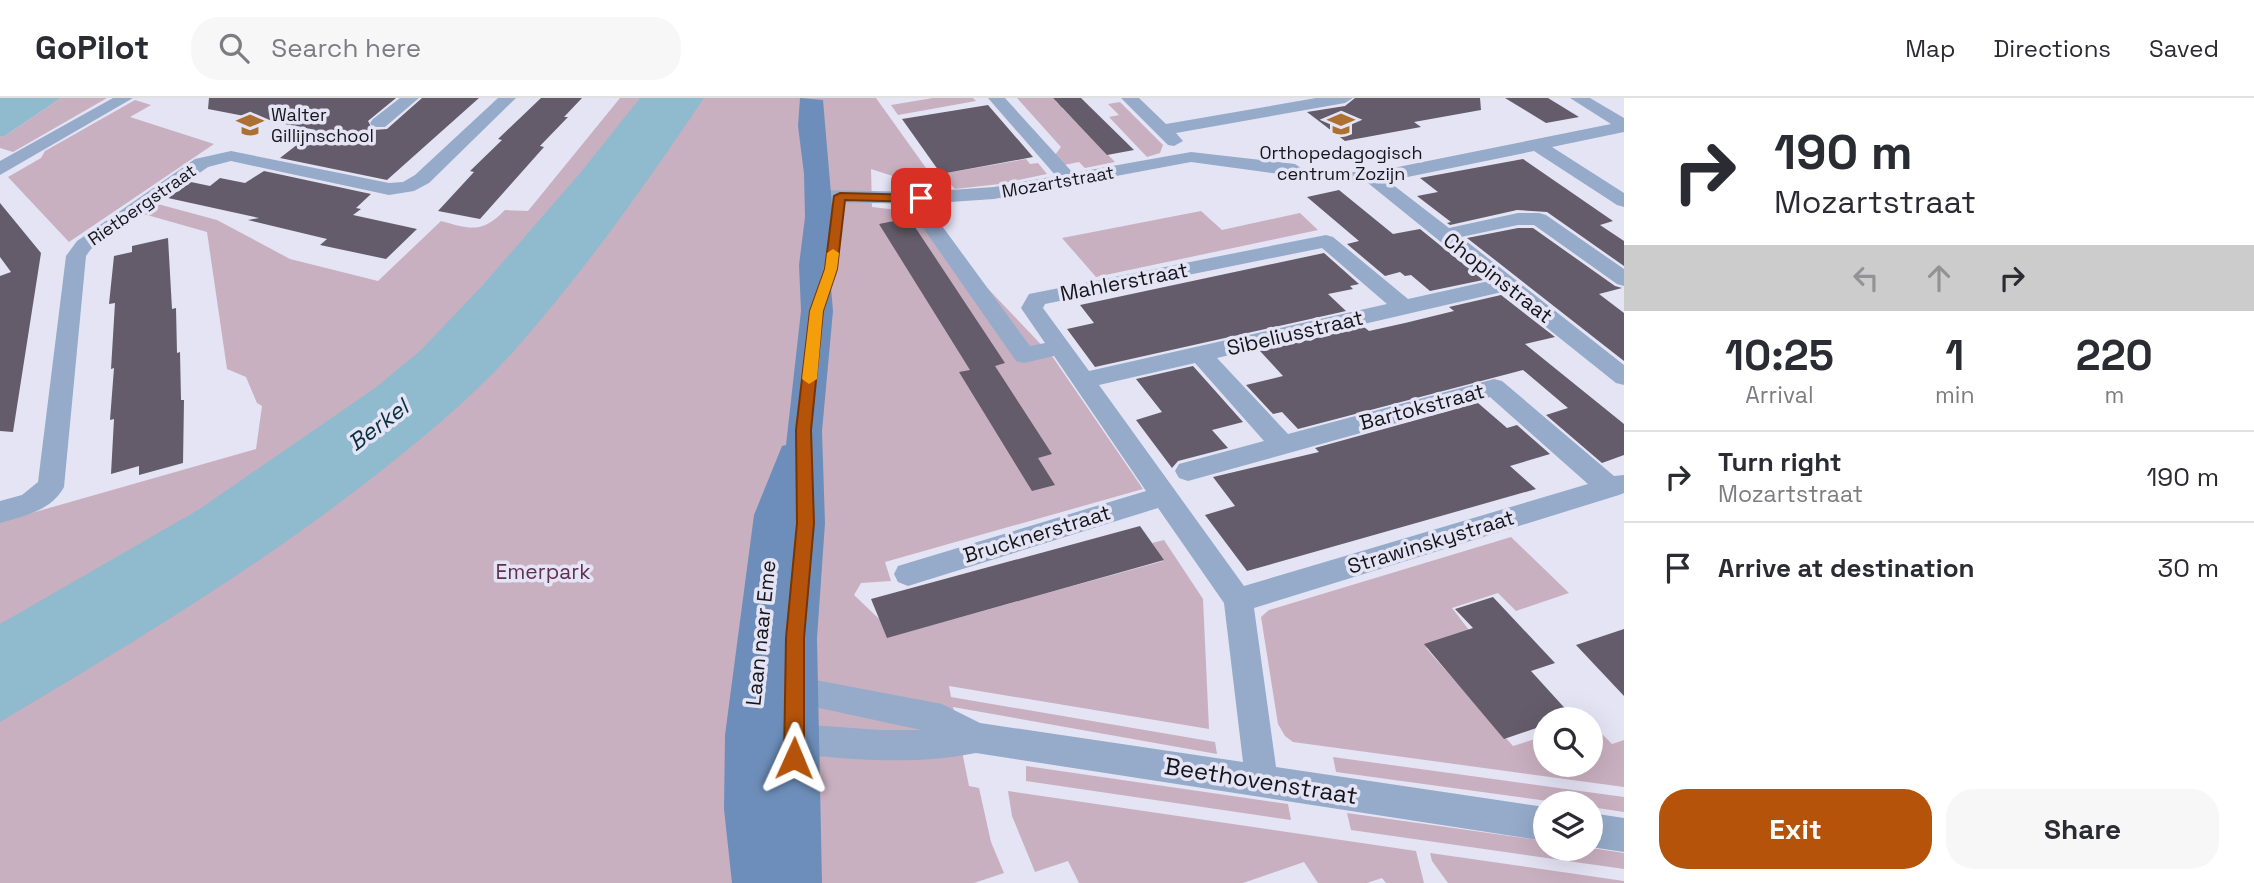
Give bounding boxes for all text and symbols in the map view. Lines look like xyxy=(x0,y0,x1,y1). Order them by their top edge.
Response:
search box xyxy=(191,17,681,80)
text: GoPilot xyxy=(35,27,149,69)
icon: search xyxy=(215,29,253,67)
text: Search here xyxy=(271,31,421,65)
text: Map xyxy=(1905,33,1955,64)
text: Directions xyxy=(1993,33,2111,64)
text: Saved xyxy=(2149,33,2219,64)
place label: Walter Gillijnschool xyxy=(271,103,374,147)
school or university icon: Orthopedagogisch centrum Zozijn xyxy=(1326,109,1356,139)
school or university icon: Walter Gillijnschool xyxy=(235,110,265,140)
text: 190 m xyxy=(1774,121,1912,183)
icon: right xyxy=(1659,126,1750,217)
place label: Orthopedagogisch centrum Zozijn xyxy=(1259,141,1423,185)
street label: Rietbergstraat xyxy=(83,159,200,250)
street label: Mozartstraat xyxy=(1000,160,1116,203)
pin xyxy=(891,168,951,228)
icon: arrive xyxy=(902,179,940,217)
text: Mozartstraat xyxy=(1774,182,1976,222)
street label: Chopinstraat xyxy=(1438,226,1559,329)
street label: Mahlerstraat xyxy=(1058,256,1190,307)
icon: left xyxy=(1847,259,1885,297)
icon: ahead xyxy=(1920,259,1958,297)
icon: right xyxy=(1993,259,2031,297)
street label: Sibeliusstraat xyxy=(1224,304,1366,361)
text: 10:25 xyxy=(1725,329,1834,382)
text: 1 xyxy=(1945,329,1964,382)
text: 220 xyxy=(2076,329,2153,382)
street label: Bartokstraat xyxy=(1356,377,1487,436)
text: Arrival xyxy=(1745,380,1814,410)
text: min xyxy=(1935,380,1975,410)
text: m xyxy=(2104,380,2124,410)
water label: Berkel xyxy=(342,391,416,458)
text: Turn right xyxy=(1718,445,1842,479)
icon: right xyxy=(1659,458,1697,496)
text: 190 m xyxy=(2147,460,2219,494)
text: Mozartstraat xyxy=(1718,479,1863,509)
street label: Brucknerstraat xyxy=(960,498,1114,569)
street label: Strawinskystraat xyxy=(1344,503,1518,580)
icon: arrive xyxy=(1659,549,1697,587)
text: Arrive at destination xyxy=(1718,551,1975,585)
text: 30 m xyxy=(2158,551,2219,585)
park label: Emerpark xyxy=(495,558,591,585)
street label: Laan naar Eme xyxy=(739,559,782,707)
map controls xyxy=(1533,707,1603,861)
button: search xyxy=(1533,707,1603,777)
position arrow xyxy=(757,721,831,795)
street label: Beethovenstraat xyxy=(1162,750,1360,811)
button: Exit xyxy=(1659,789,1932,869)
button: Share xyxy=(1946,789,2219,869)
button: layers xyxy=(1533,791,1603,861)

